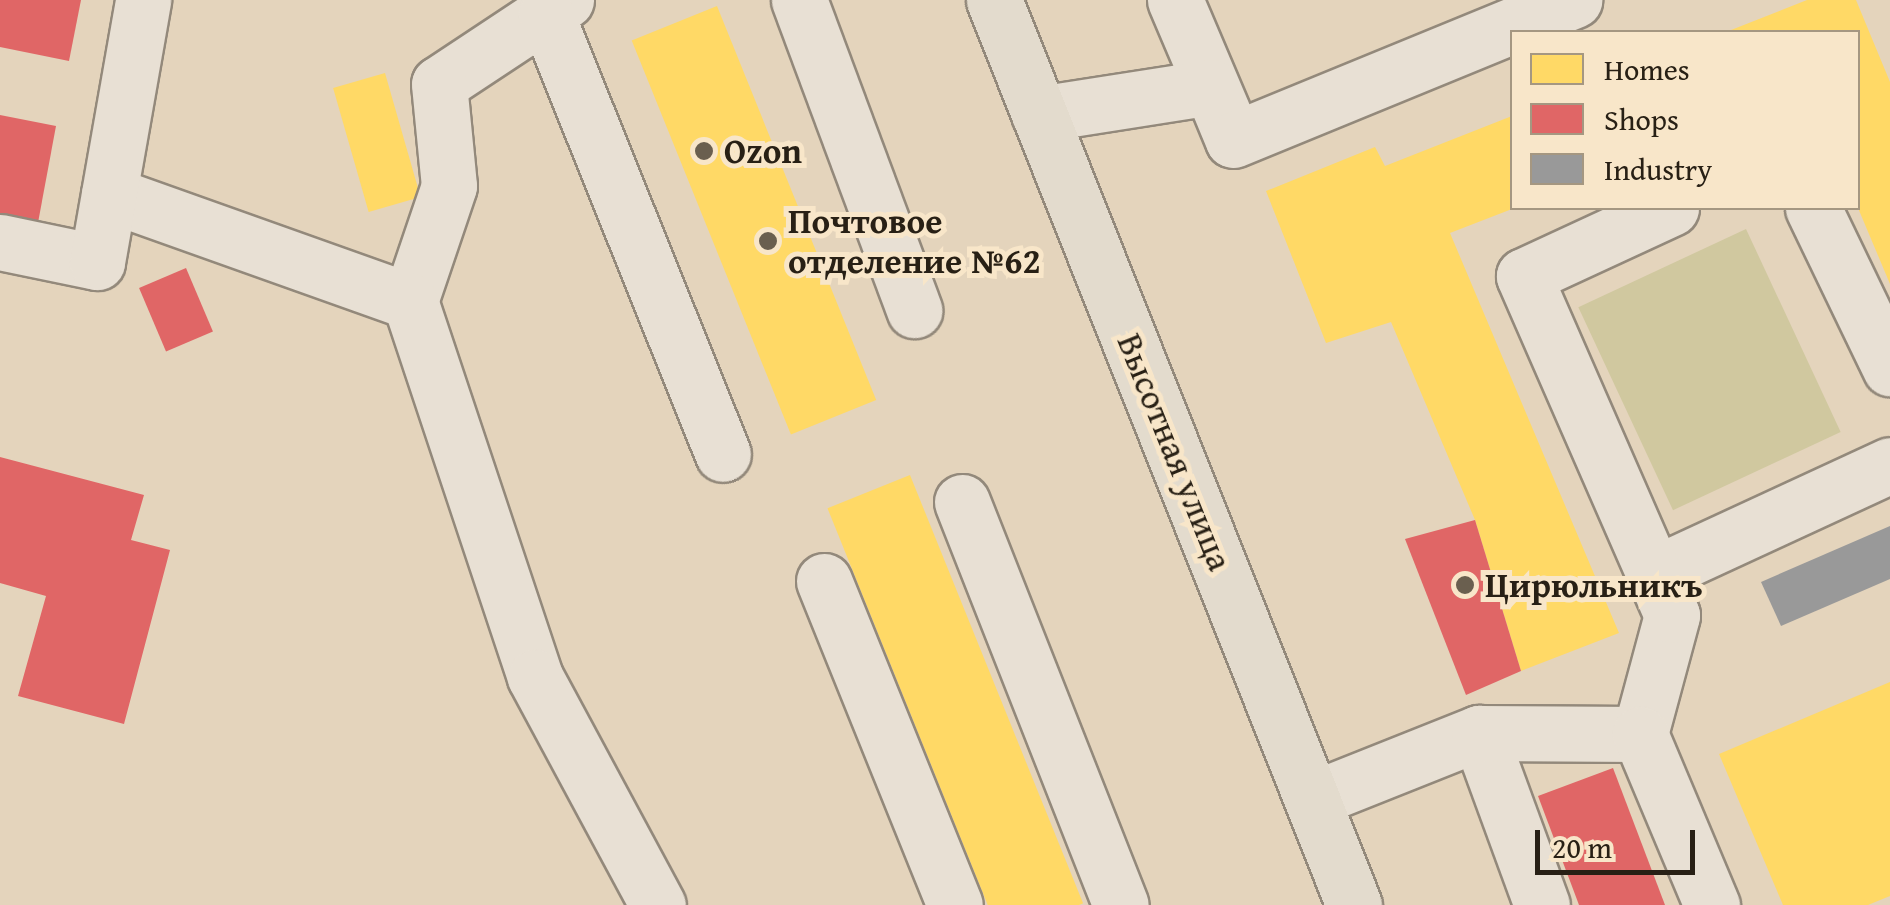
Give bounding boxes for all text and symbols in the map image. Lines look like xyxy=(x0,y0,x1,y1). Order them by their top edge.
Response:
legend xyxy=(1510,30,1860,210)
text: Homes xyxy=(1604,47,1690,91)
text: Shops xyxy=(1604,97,1679,141)
place label: Ozon xyxy=(724,130,802,172)
marker: Ozon xyxy=(693,140,715,162)
text: Industry xyxy=(1604,147,1712,191)
place label: Почтовое отделение №62 xyxy=(788,200,1041,282)
marker: Почтовое отделение №62 xyxy=(757,230,779,252)
street label: Высотная улица xyxy=(1108,328,1242,576)
place label: Цирюльникъ xyxy=(1485,564,1703,606)
marker: Цирюльникъ xyxy=(1454,574,1476,596)
scale bar xyxy=(1540,810,1700,872)
text: 20 m xyxy=(1552,825,1612,869)

